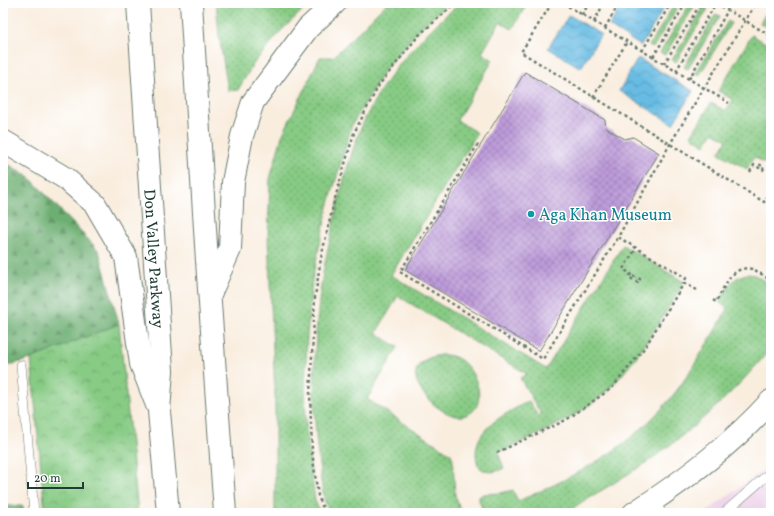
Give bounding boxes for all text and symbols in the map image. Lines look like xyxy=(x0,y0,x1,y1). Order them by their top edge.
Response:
street label: Don Valley Parkway xyxy=(137,188,168,329)
place label: Aga Khan Museum xyxy=(539,205,672,227)
marker: Aga Khan Museum xyxy=(526,209,536,219)
scale bar xyxy=(28,464,83,490)
text: 20 m xyxy=(34,471,61,487)

